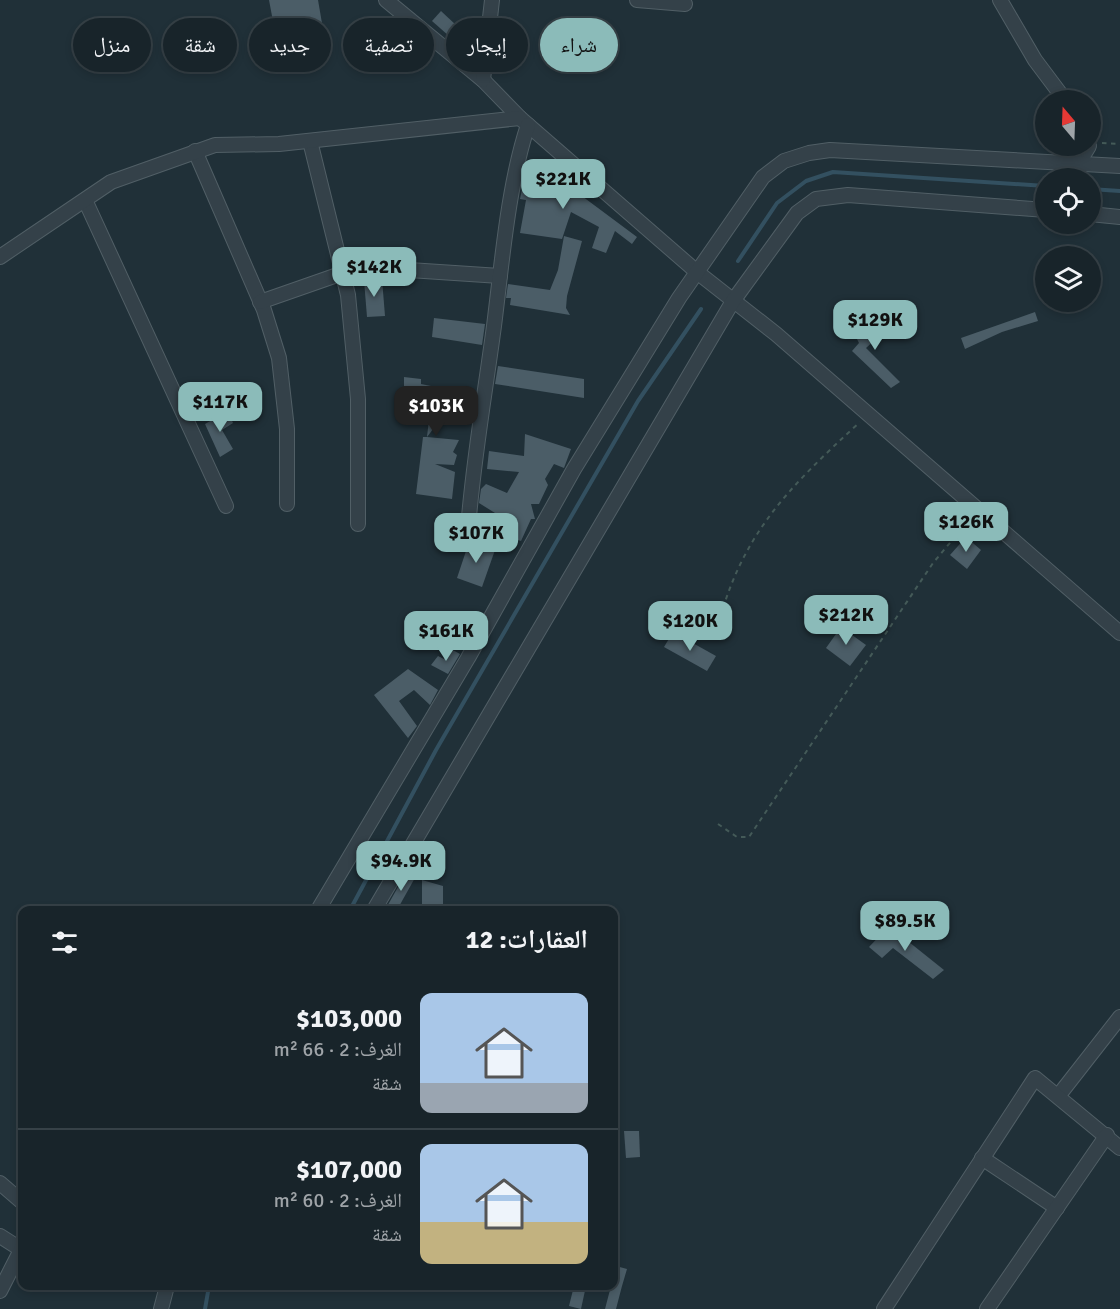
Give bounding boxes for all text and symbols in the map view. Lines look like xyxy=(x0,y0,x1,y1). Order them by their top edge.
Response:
chip: منزل xyxy=(73,18,151,72)
chip: شقة xyxy=(163,18,237,72)
chip: جديد xyxy=(249,18,331,72)
chip: تصفية xyxy=(343,18,434,72)
chip: إيجار xyxy=(446,18,528,72)
chip: شراء xyxy=(540,18,618,72)
north arrow xyxy=(1035,90,1101,156)
map controls xyxy=(1035,90,1101,312)
pin: $221K xyxy=(521,159,605,210)
text: $221K xyxy=(535,166,591,191)
button: locate xyxy=(1035,168,1101,234)
button: layers xyxy=(1035,246,1101,312)
pin: $142K xyxy=(332,247,416,298)
text: $142K xyxy=(346,254,402,279)
pin: $129K xyxy=(833,300,917,351)
text: $129K xyxy=(847,307,903,332)
pin: $117K xyxy=(178,382,262,433)
pin: $103K xyxy=(394,386,478,437)
text: $117K xyxy=(192,389,248,414)
text: $103K xyxy=(408,393,464,418)
pin: $126K xyxy=(924,502,1008,553)
text: $126K xyxy=(938,509,994,534)
pin: $107K xyxy=(434,513,518,564)
text: $107K xyxy=(448,520,504,545)
pin: $212K xyxy=(804,595,888,646)
pin: $120K xyxy=(648,601,732,652)
text: $212K xyxy=(818,602,874,627)
text: $120K xyxy=(662,608,718,633)
pin: $161K xyxy=(404,611,488,662)
text: $161K xyxy=(418,618,474,643)
pin: $94.9K xyxy=(352,841,450,892)
text: $94.9K xyxy=(370,848,432,873)
pin: $89.5K xyxy=(856,901,954,952)
text: $89.5K xyxy=(874,908,936,933)
text: العقارات: 12 xyxy=(466,924,588,956)
icon: filters xyxy=(48,926,81,959)
text: $103,000 xyxy=(296,1003,402,1035)
icon: home xyxy=(468,1017,540,1089)
text: الغرف: 2 · 66 m² xyxy=(274,1037,402,1062)
text: شقة xyxy=(372,1071,402,1096)
text: $107,000 xyxy=(296,1154,402,1186)
icon: home xyxy=(468,1168,540,1240)
text: الغرف: 2 · 60 m² xyxy=(274,1188,402,1213)
text: شقة xyxy=(372,1222,402,1247)

